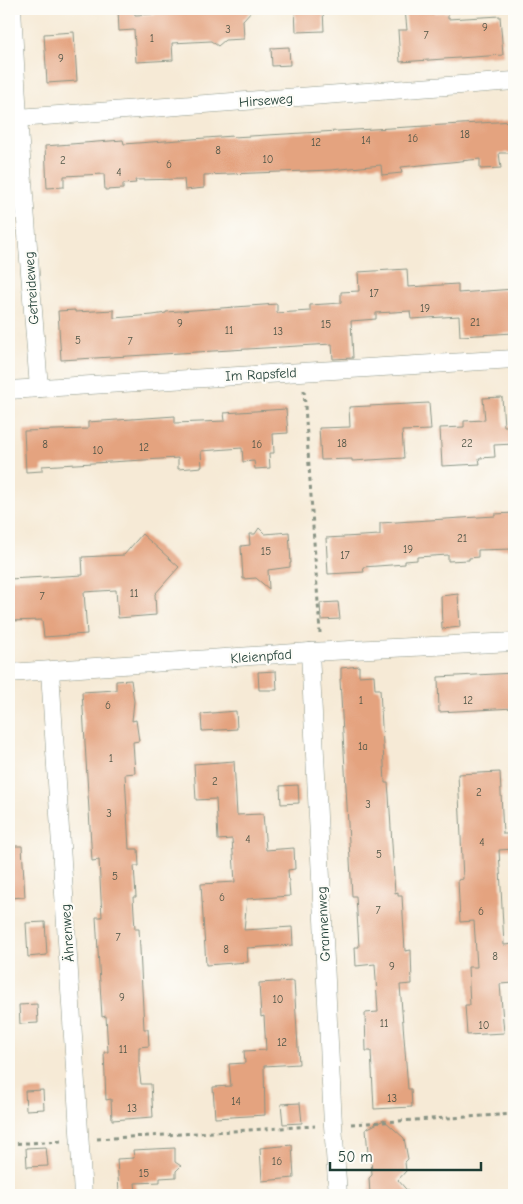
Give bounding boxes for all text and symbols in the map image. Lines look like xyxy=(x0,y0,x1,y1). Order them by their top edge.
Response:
house number: 9 xyxy=(482,21,488,34)
house number: 3 xyxy=(225,23,231,36)
house number: 7 xyxy=(423,29,429,42)
house number: 1 xyxy=(150,32,154,45)
house number: 9 xyxy=(58,52,64,65)
street label: Hirseweg xyxy=(238,90,294,111)
house number: 18 xyxy=(460,128,470,141)
house number: 16 xyxy=(408,132,418,145)
house number: 14 xyxy=(361,134,371,147)
house number: 12 xyxy=(311,136,321,149)
house number: 8 xyxy=(215,144,221,157)
house number: 10 xyxy=(262,153,274,166)
house number: 2 xyxy=(60,154,66,167)
house number: 6 xyxy=(166,158,172,171)
house number: 4 xyxy=(116,166,122,179)
street label: Getreideweg xyxy=(20,251,43,325)
house number: 17 xyxy=(369,287,379,300)
house number: 19 xyxy=(420,302,430,315)
house number: 21 xyxy=(470,316,480,329)
house number: 9 xyxy=(177,317,183,330)
house number: 15 xyxy=(321,318,331,331)
house number: 11 xyxy=(225,324,233,337)
house number: 13 xyxy=(273,325,283,338)
house number: 5 xyxy=(75,334,81,347)
house number: 7 xyxy=(127,335,133,348)
street label: Im Rapsfeld xyxy=(225,364,297,385)
house number: 18 xyxy=(337,437,347,450)
house number: 22 xyxy=(461,437,473,450)
house number: 8 xyxy=(42,438,48,451)
house number: 16 xyxy=(252,438,262,451)
house number: 12 xyxy=(139,441,149,454)
house number: 10 xyxy=(92,444,104,457)
house number: 21 xyxy=(457,532,467,545)
house number: 19 xyxy=(403,543,413,556)
house number: 15 xyxy=(261,545,271,558)
house number: 17 xyxy=(340,549,350,562)
house number: 11 xyxy=(130,587,138,600)
house number: 7 xyxy=(39,590,45,603)
street label: Kleienpfad xyxy=(230,646,292,667)
house number: 1 xyxy=(359,694,363,707)
house number: 12 xyxy=(463,694,473,707)
house number: 6 xyxy=(105,699,111,712)
house number: 1a xyxy=(358,740,368,753)
house number: 1 xyxy=(109,752,113,765)
house number: 2 xyxy=(212,775,218,788)
house number: 2 xyxy=(476,786,482,799)
house number: 3 xyxy=(365,798,371,811)
house number: 3 xyxy=(106,807,112,820)
house number: 4 xyxy=(245,833,251,846)
house number: 4 xyxy=(479,836,485,849)
house number: 5 xyxy=(376,848,382,861)
house number: 5 xyxy=(112,870,118,883)
street label: Grannenweg xyxy=(313,886,334,962)
house number: 6 xyxy=(219,891,225,904)
street label: Ährenweg xyxy=(57,903,78,963)
house number: 7 xyxy=(375,904,381,917)
house number: 6 xyxy=(478,905,484,918)
house number: 7 xyxy=(115,931,121,944)
house number: 8 xyxy=(223,943,229,956)
house number: 8 xyxy=(492,950,498,963)
house number: 9 xyxy=(389,960,395,973)
house number: 9 xyxy=(119,991,125,1004)
house number: 10 xyxy=(272,993,284,1006)
house number: 11 xyxy=(380,1017,388,1030)
house number: 10 xyxy=(478,1019,490,1032)
house number: 12 xyxy=(277,1036,287,1049)
house number: 11 xyxy=(119,1043,127,1056)
house number: 13 xyxy=(387,1092,397,1105)
house number: 14 xyxy=(231,1095,241,1108)
house number: 13 xyxy=(127,1102,137,1115)
scale bar xyxy=(330,1139,482,1171)
text: 50 m xyxy=(338,1148,373,1166)
house number: 16 xyxy=(272,1155,282,1168)
house number: 15 xyxy=(139,1167,149,1180)

